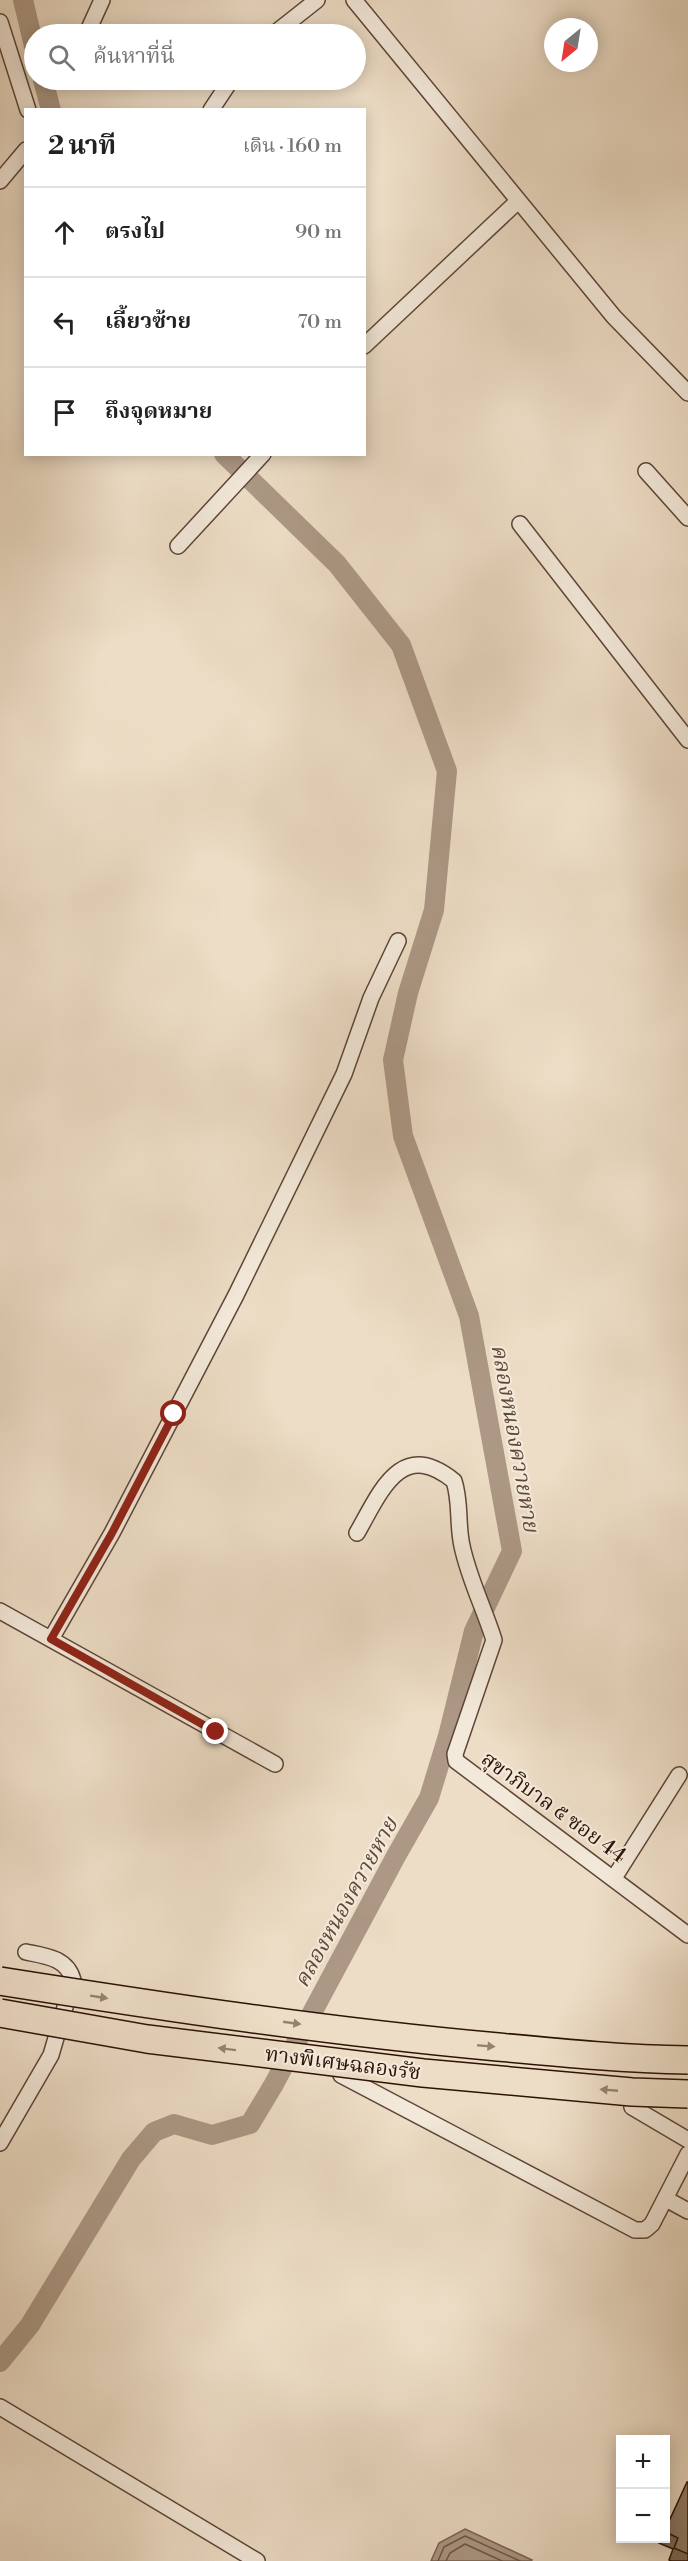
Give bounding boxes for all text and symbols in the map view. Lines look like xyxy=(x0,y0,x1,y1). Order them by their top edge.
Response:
north arrow xyxy=(544,18,598,72)
search box xyxy=(24,24,366,90)
icon: search xyxy=(45,41,78,74)
text: ค้นหาที่นี่ xyxy=(93,43,175,70)
text: 2 นาที xyxy=(48,130,116,162)
text: เดิน · 160 m xyxy=(243,134,342,159)
icon: ahead xyxy=(48,216,81,249)
text: ตรงไป xyxy=(105,218,165,245)
text: 90 m xyxy=(295,220,342,245)
icon: left xyxy=(48,306,81,339)
text: เลี้ยวซ้าย xyxy=(105,308,191,335)
text: 70 m xyxy=(298,310,342,335)
icon: arrive xyxy=(48,396,81,429)
text: ถึงจุดหมาย xyxy=(105,398,212,425)
water label: คลองหนองควายหาย xyxy=(485,1342,545,1536)
route start xyxy=(160,1400,186,1426)
route end xyxy=(202,1718,228,1744)
street label: สุขาภิบาล ๕ ซอย 44 xyxy=(476,1746,631,1869)
water label: คลองหนองควายหาย xyxy=(288,1811,405,1992)
one-way arrow xyxy=(90,1992,109,2001)
one-way arrow xyxy=(283,2019,302,2028)
one-way arrow xyxy=(477,2041,496,2051)
street label: ทางพิเศษฉลองรัช xyxy=(263,2042,422,2086)
one-way arrow xyxy=(217,2044,236,2054)
one-way arrow xyxy=(599,2085,618,2095)
map controls xyxy=(616,2435,670,2543)
button: + xyxy=(616,2435,670,2489)
button: − xyxy=(616,2489,670,2543)

